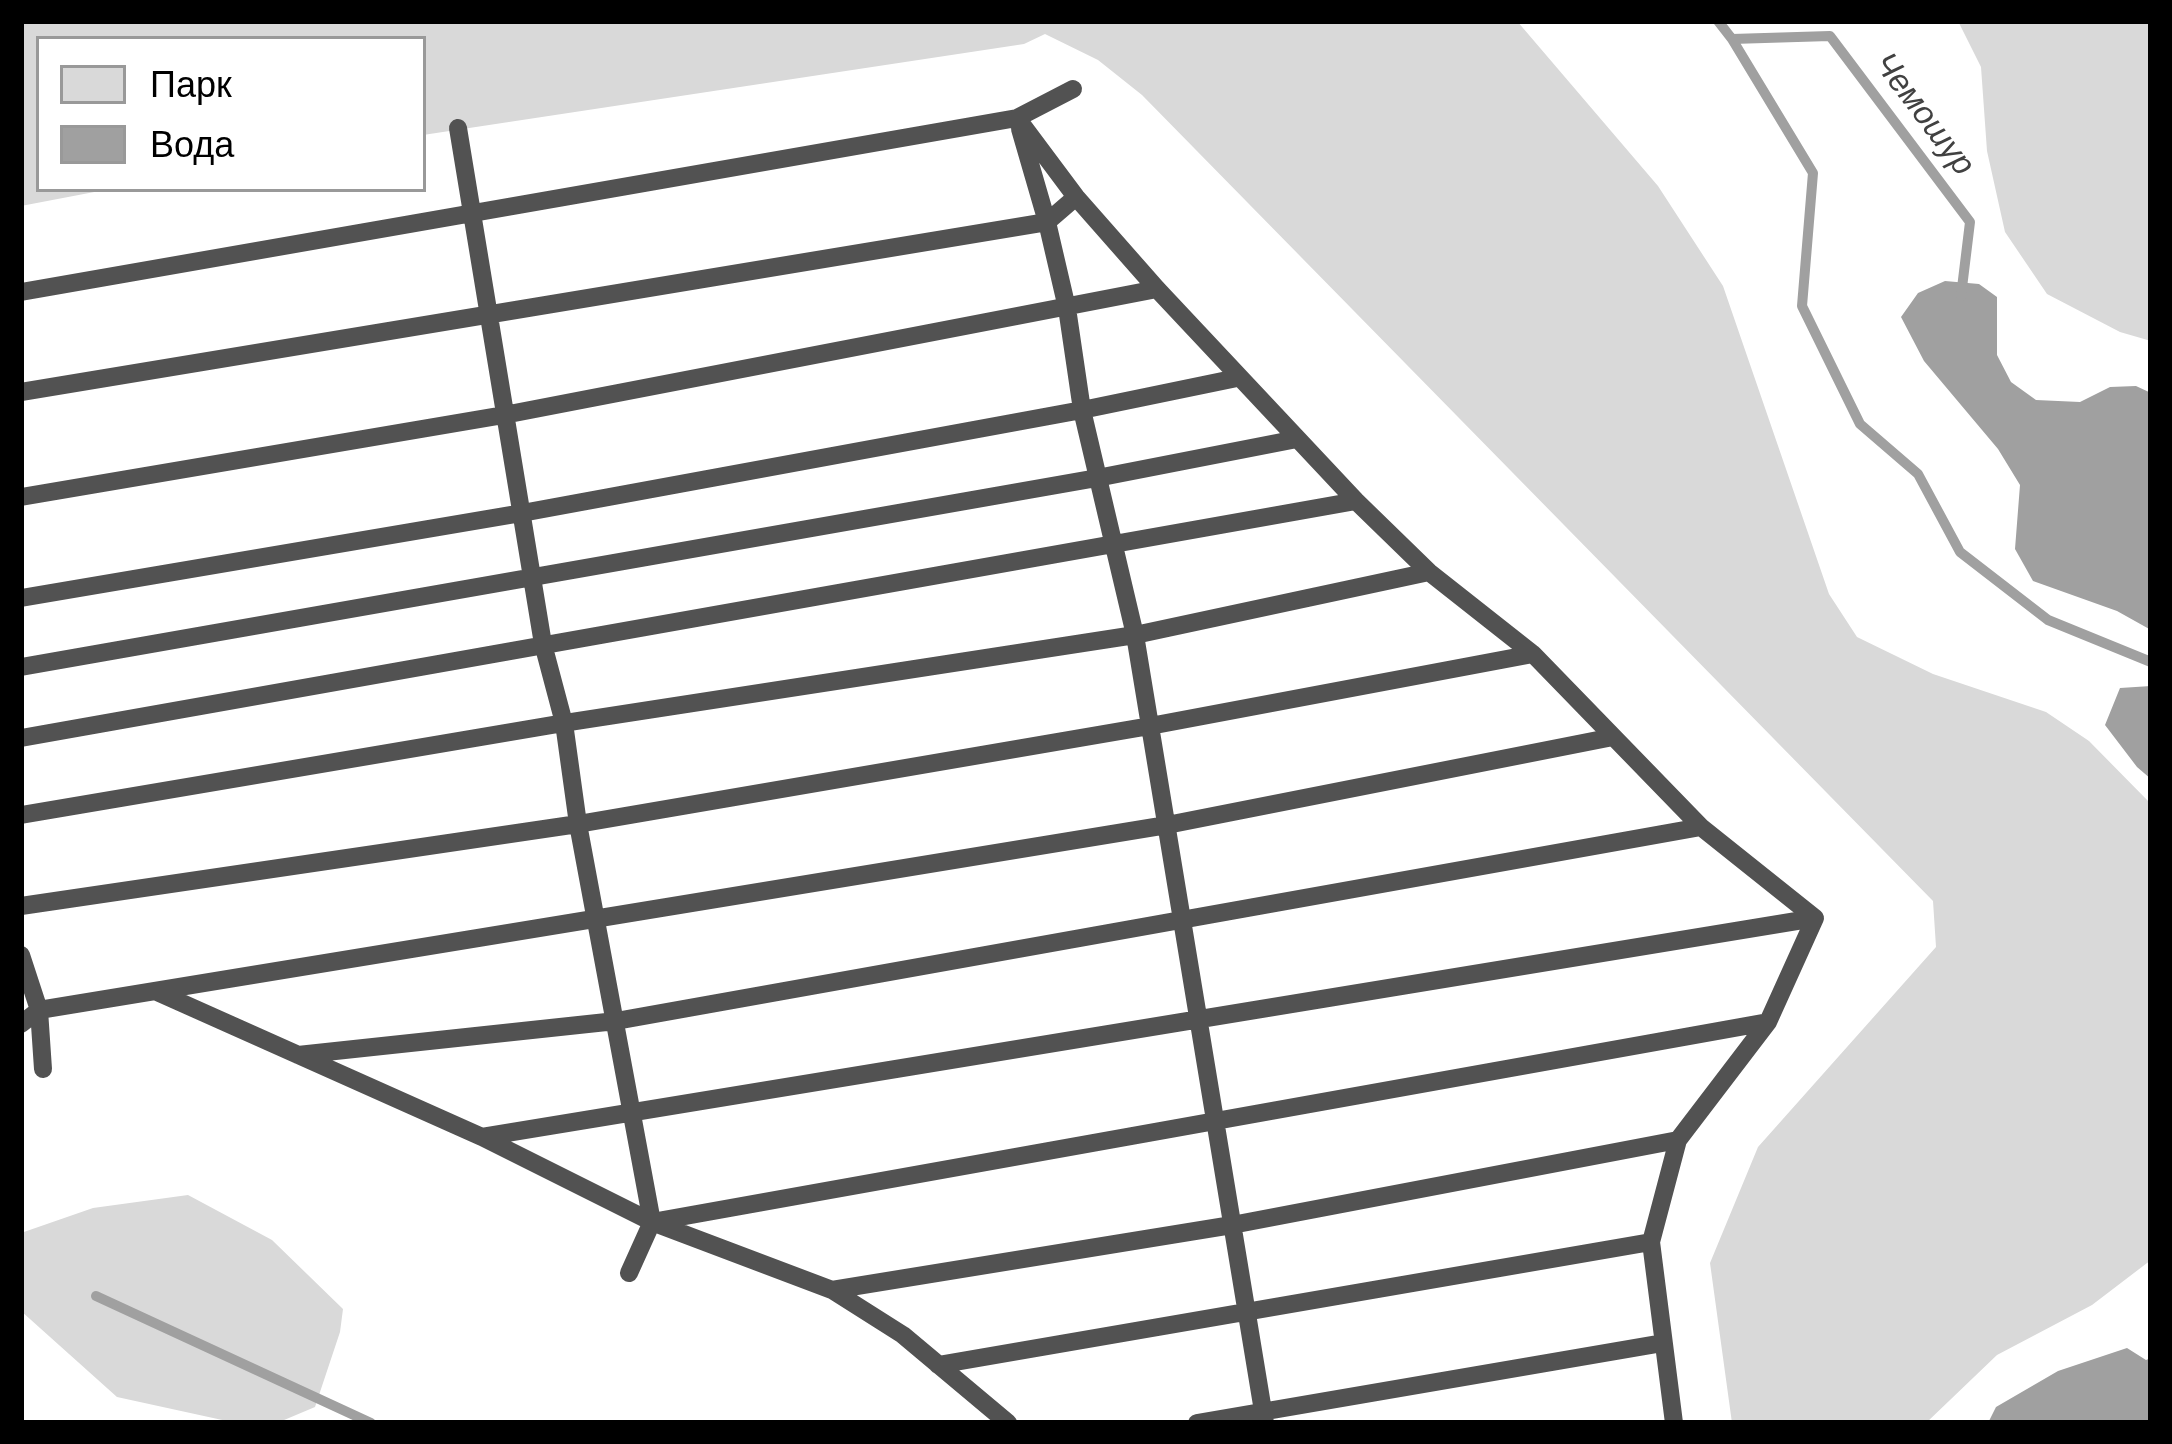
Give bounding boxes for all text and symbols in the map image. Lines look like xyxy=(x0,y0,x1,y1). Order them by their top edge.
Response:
legend xyxy=(36,36,426,192)
water label: Чемошур xyxy=(1864,46,1982,184)
text: Парк xyxy=(150,61,232,108)
text: Вода xyxy=(150,121,234,168)

